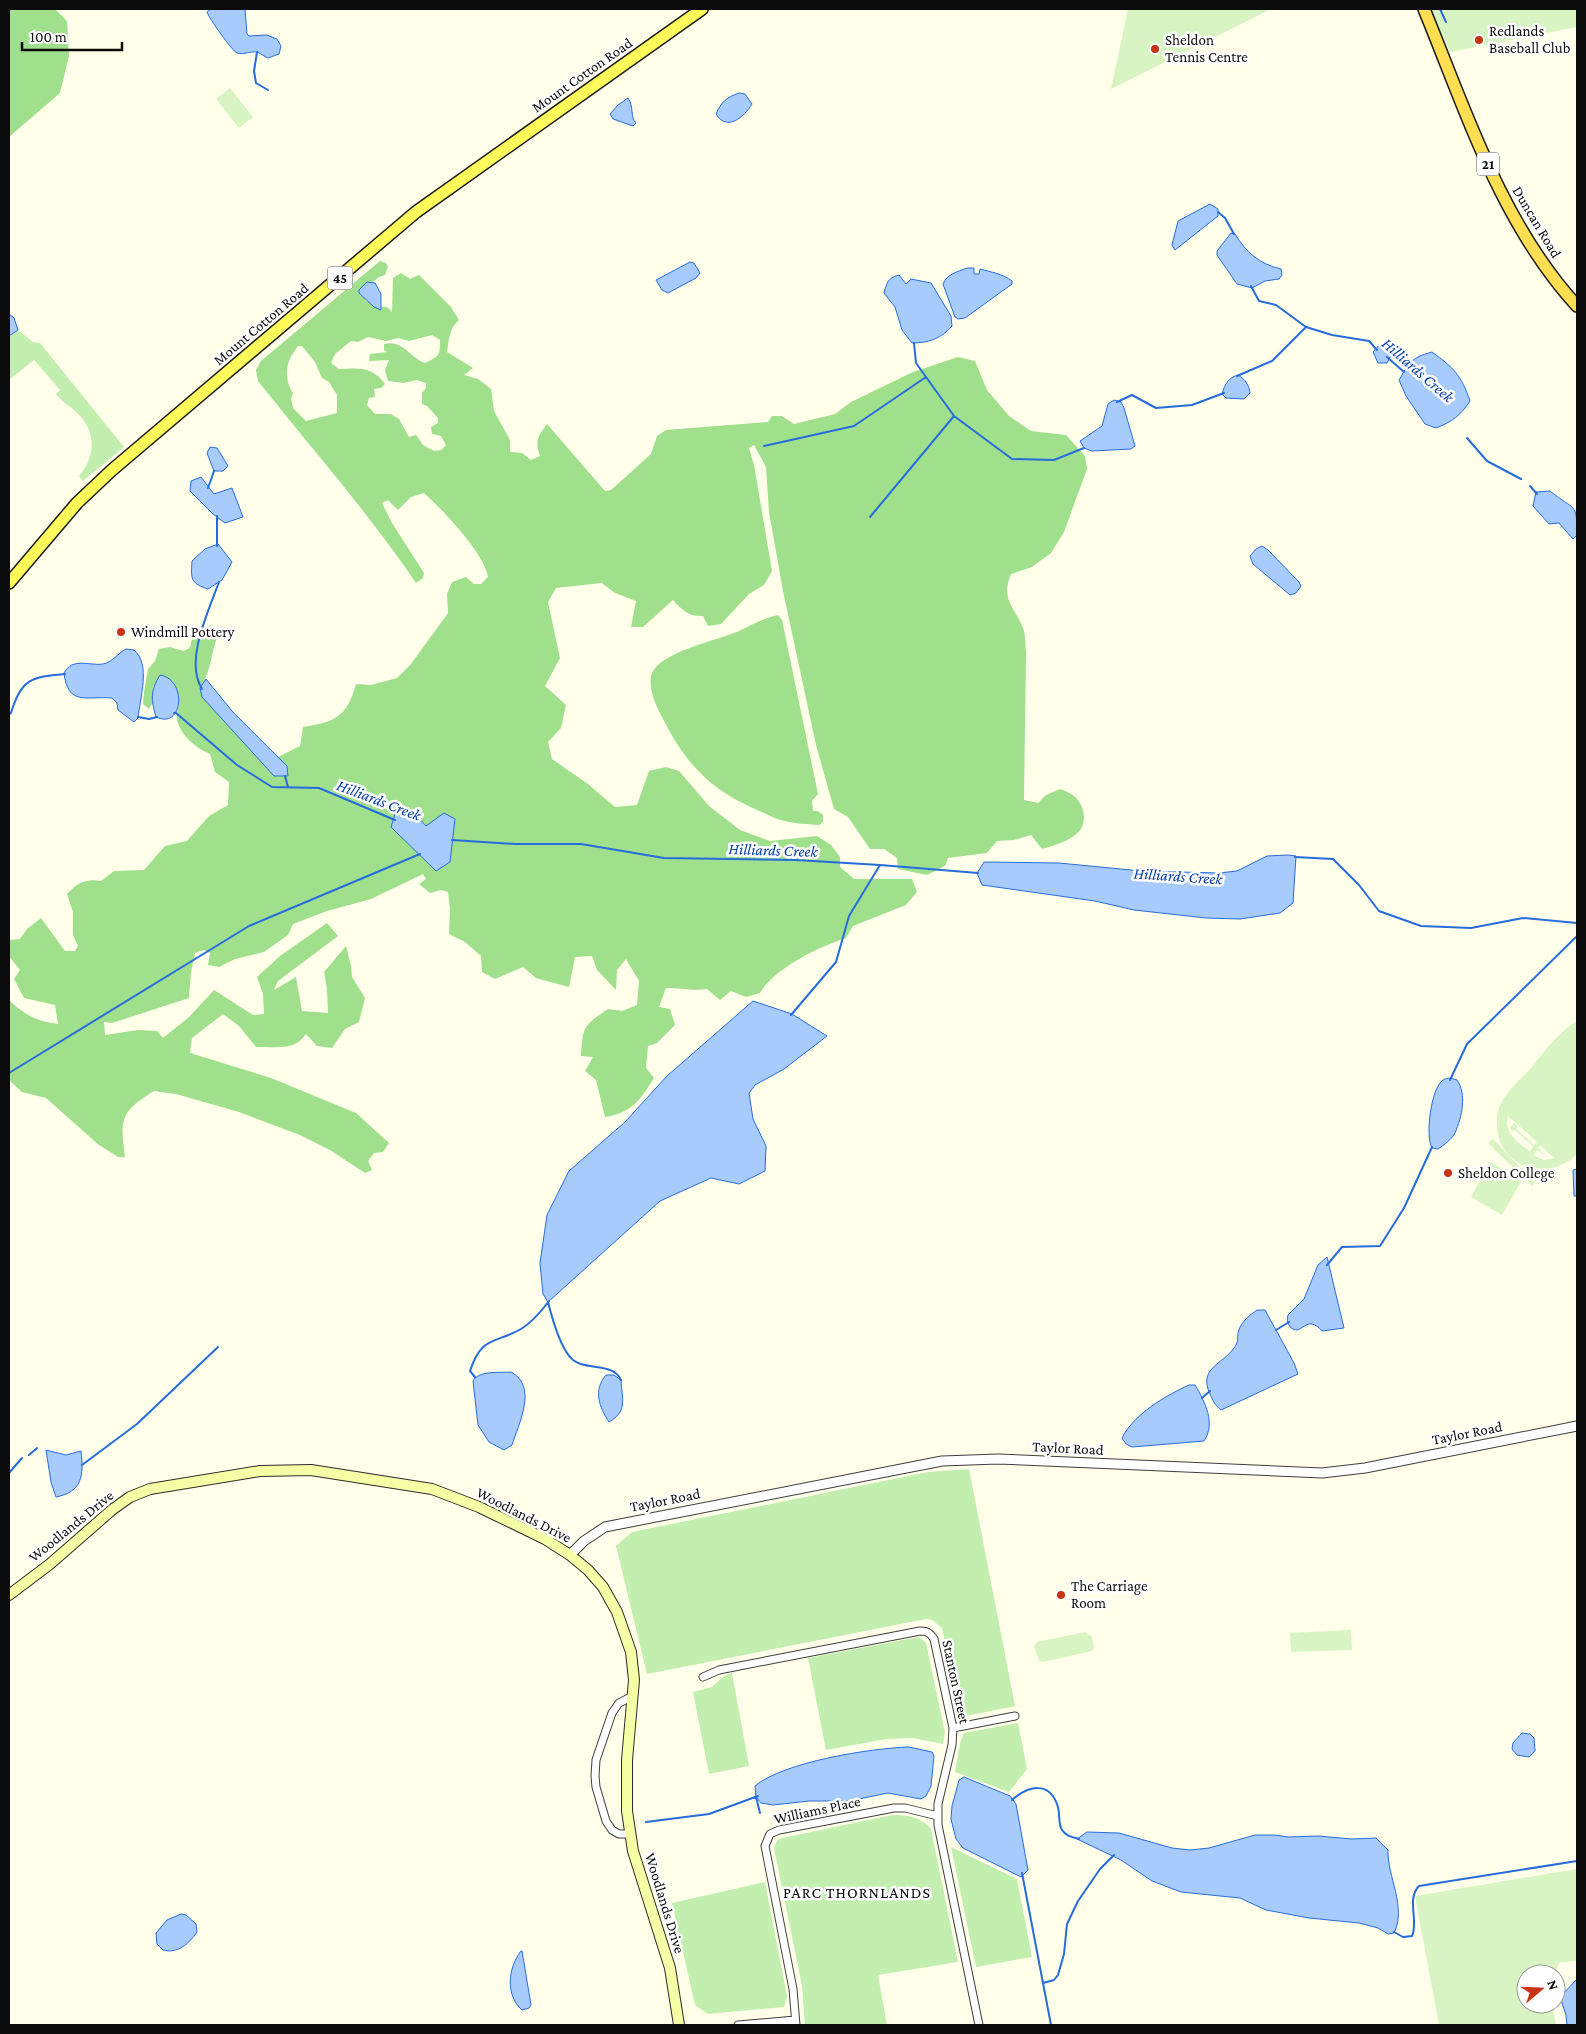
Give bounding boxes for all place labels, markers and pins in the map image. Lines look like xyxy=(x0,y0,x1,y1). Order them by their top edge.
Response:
place label: Redlands Baseball Club xyxy=(1489,23,1571,56)
place label: Sheldon Tennis Centre xyxy=(1165,32,1248,65)
marker: Redlands Baseball Club xyxy=(1473,34,1485,46)
marker: Sheldon Tennis Centre xyxy=(1149,43,1161,55)
place label: Windmill Pottery xyxy=(131,624,235,641)
marker: Windmill Pottery xyxy=(115,626,127,638)
place label: Sheldon College xyxy=(1458,1165,1555,1182)
marker: Sheldon College xyxy=(1442,1167,1454,1179)
place label: The Carriage Room xyxy=(1071,1578,1148,1611)
marker: The Carriage Room xyxy=(1055,1589,1067,1601)

